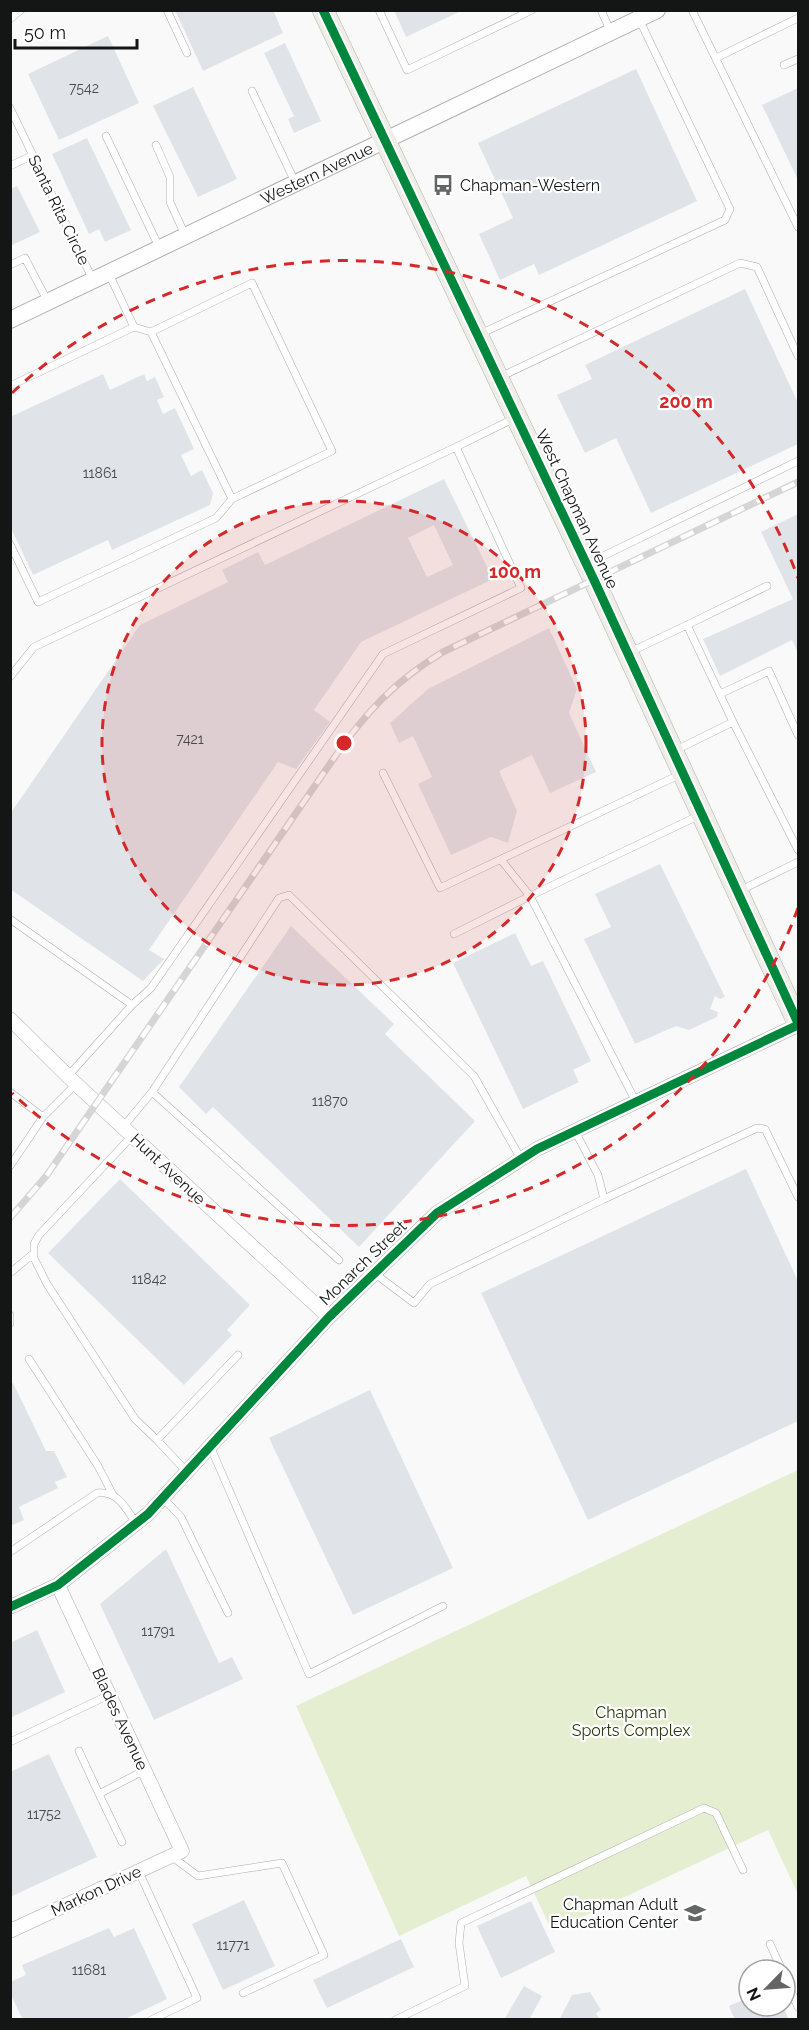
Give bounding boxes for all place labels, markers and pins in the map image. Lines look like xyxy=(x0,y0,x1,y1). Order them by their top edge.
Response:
bus stop icon: Chapman-Western xyxy=(431,173,455,197)
place label: Chapman-Western xyxy=(460,176,600,195)
centre of rings xyxy=(334,733,354,753)
place label: Chapman Adult Education Center xyxy=(550,1895,679,1932)
school or university icon: Chapman Adult Education Center xyxy=(683,1901,707,1925)

